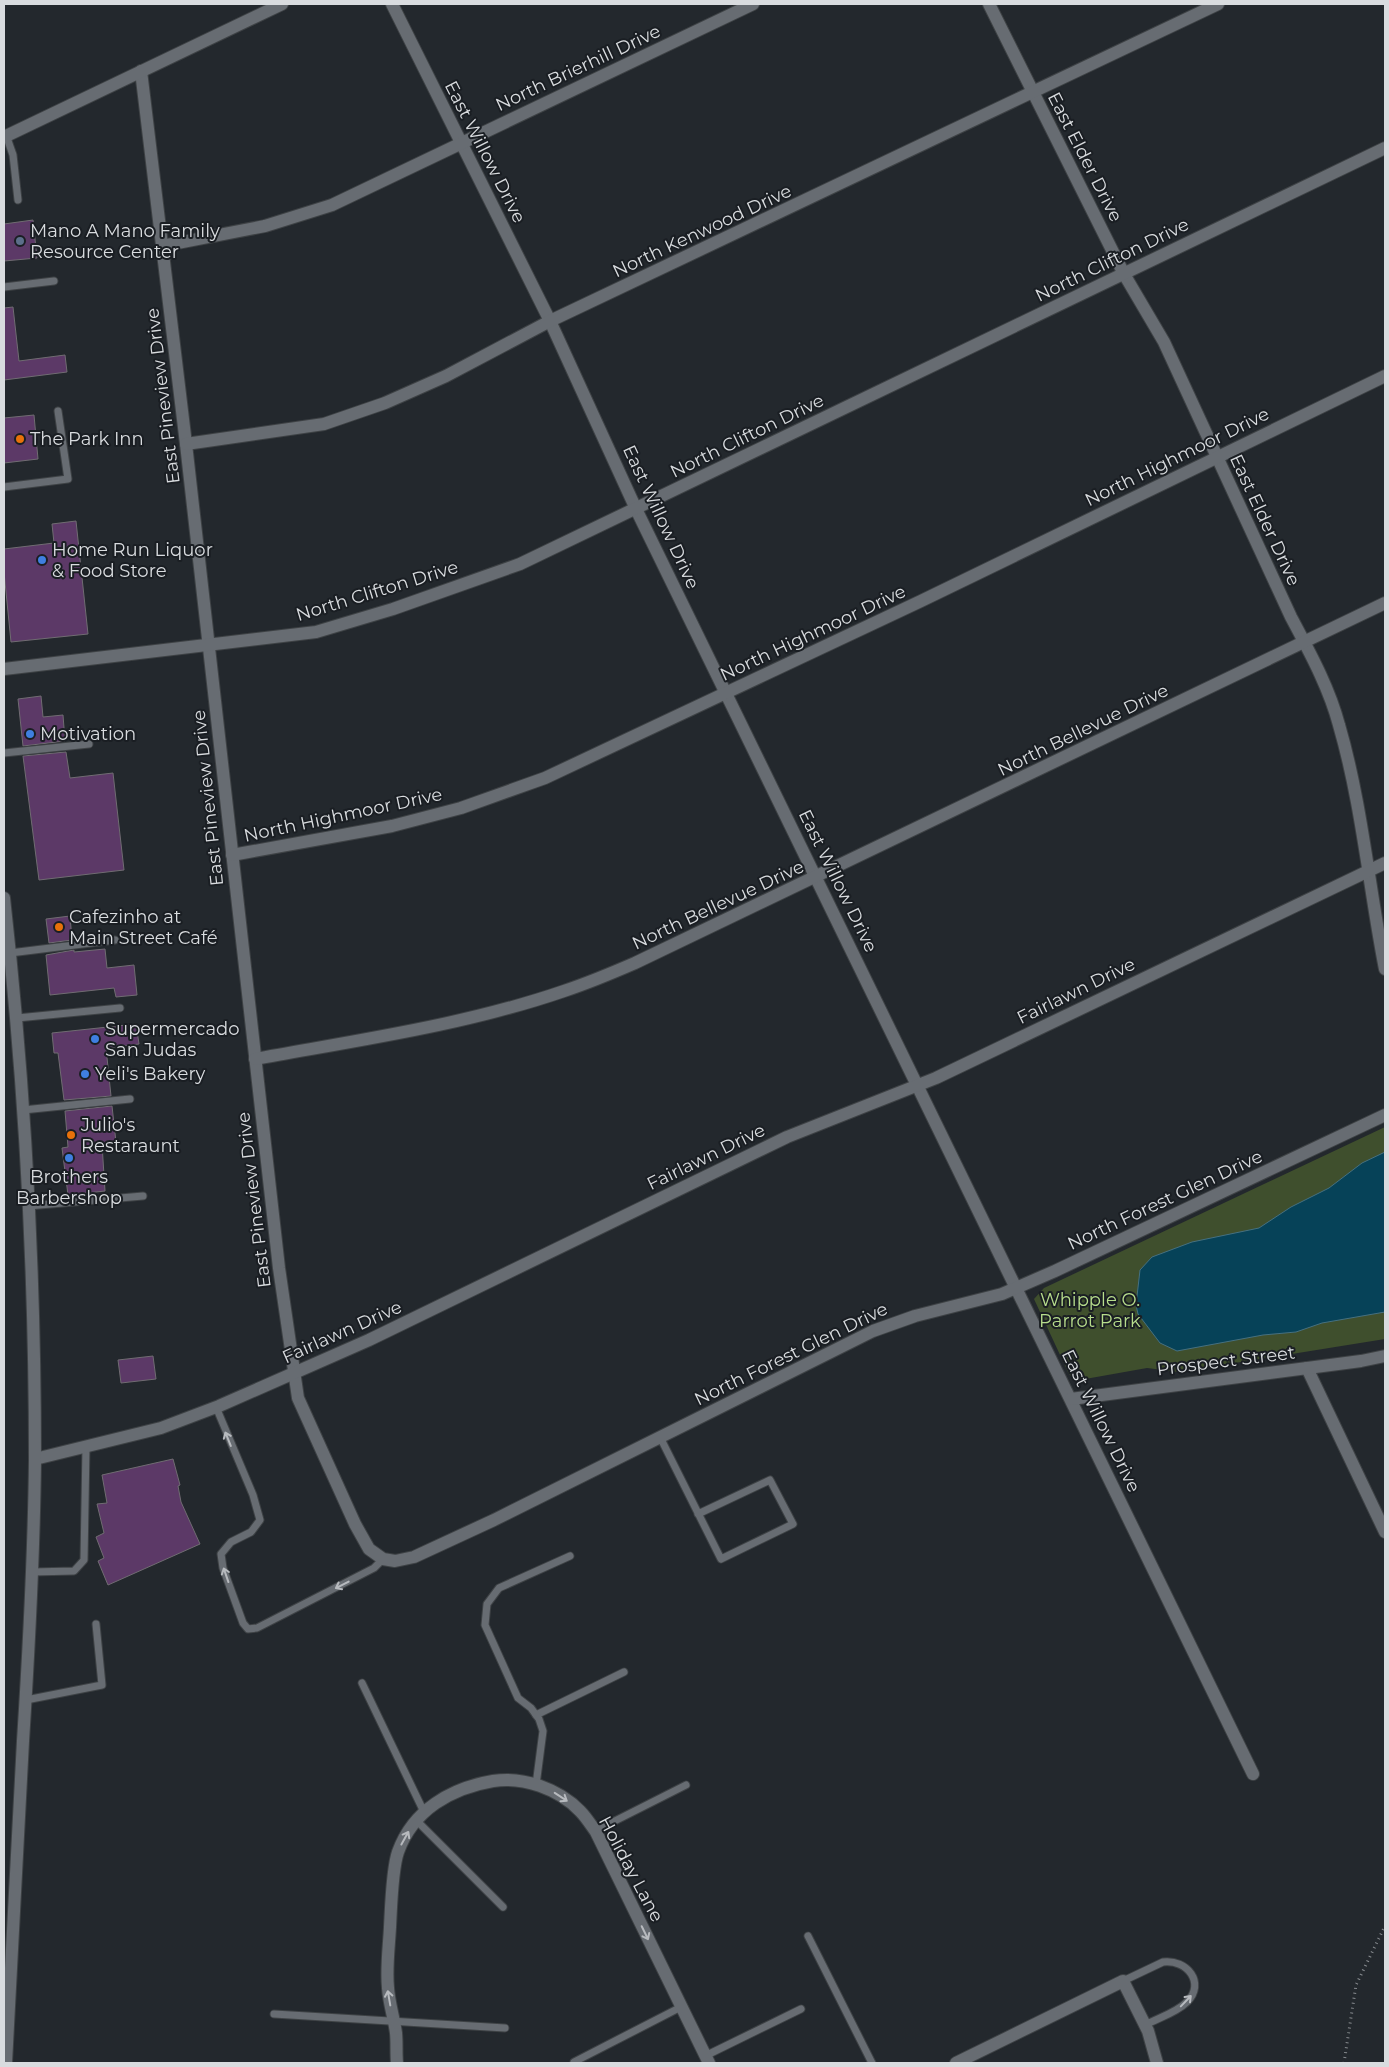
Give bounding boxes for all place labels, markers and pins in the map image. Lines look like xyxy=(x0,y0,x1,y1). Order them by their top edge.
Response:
place label: Mano A Mano Family Resource Center xyxy=(30,220,220,263)
marker: Mano A Mano Family Resource Center xyxy=(14,235,26,247)
place label: The Park Inn xyxy=(30,428,144,450)
marker: The Park Inn xyxy=(14,433,26,445)
place label: Home Run Liquor & Food Store xyxy=(52,539,213,582)
marker: Home Run Liquor & Food Store xyxy=(36,554,48,566)
place label: Motivation xyxy=(40,723,136,745)
marker: Motivation xyxy=(24,728,36,740)
place label: Cafezinho at Main Street Café xyxy=(69,906,218,949)
marker: Cafezinho at Main Street Café xyxy=(53,921,65,933)
place label: Supermercado San Judas xyxy=(105,1018,240,1061)
marker: Supermercado San Judas xyxy=(89,1033,101,1045)
place label: Yeli's Bakery xyxy=(95,1063,206,1085)
marker: Yeli's Bakery xyxy=(79,1068,91,1080)
place label: Julio's Restaraunt xyxy=(80,1114,180,1157)
marker: Julio's Restaraunt xyxy=(65,1129,77,1141)
marker: Brothers Barbershop xyxy=(63,1152,75,1164)
place label: Brothers Barbershop xyxy=(16,1166,122,1209)

